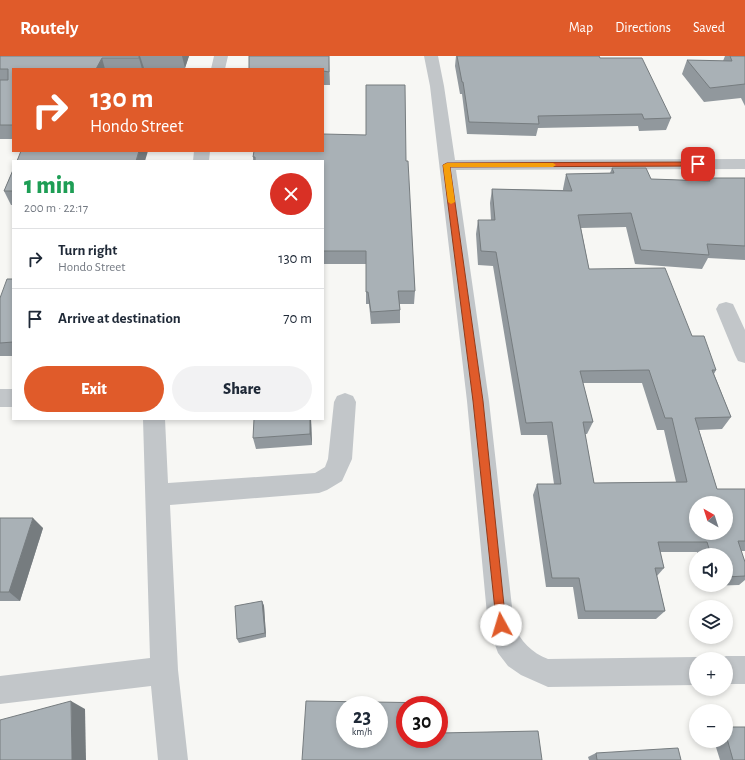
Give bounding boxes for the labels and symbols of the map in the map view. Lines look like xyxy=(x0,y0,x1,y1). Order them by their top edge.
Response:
pin xyxy=(681,147,715,181)
north arrow xyxy=(689,496,733,540)
position arrow xyxy=(480,604,522,646)
speed limit sign: 30 xyxy=(396,696,448,748)

